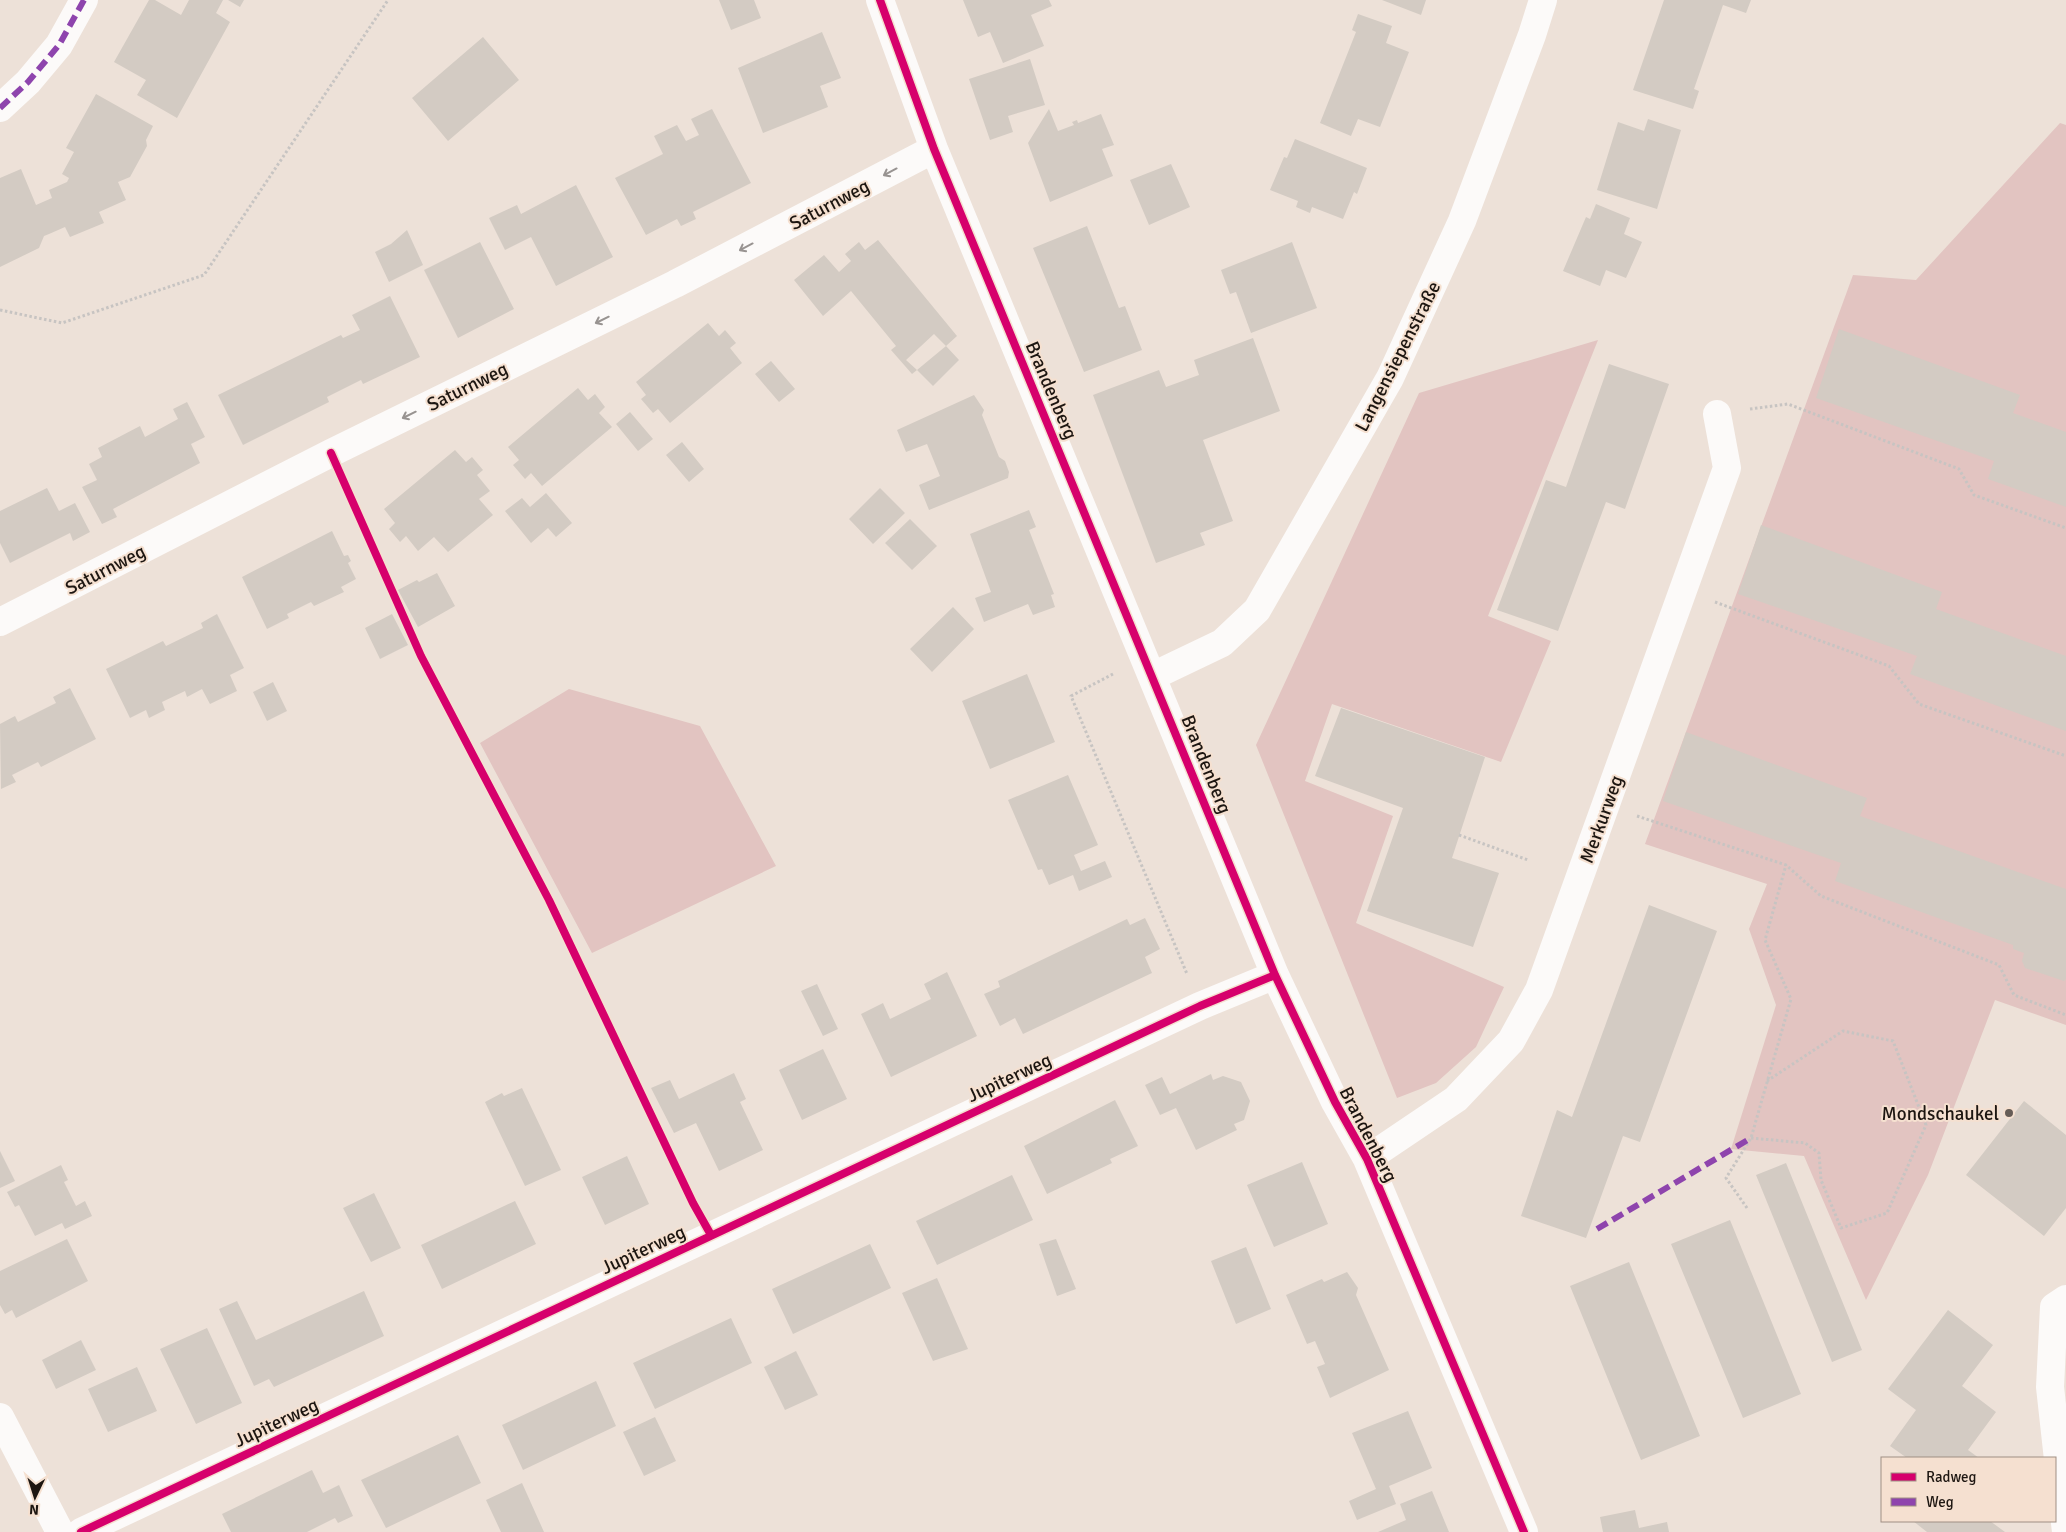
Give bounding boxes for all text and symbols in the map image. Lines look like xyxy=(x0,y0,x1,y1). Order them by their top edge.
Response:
one-way arrow xyxy=(883,167,898,177)
street label: Saturnweg xyxy=(785,174,874,236)
one-way arrow xyxy=(739,242,754,252)
street label: Langensiepenstraße xyxy=(1350,277,1446,436)
one-way arrow xyxy=(594,315,609,325)
street label: Brandenberg xyxy=(1020,338,1083,443)
street label: Saturnweg xyxy=(423,357,512,417)
one-way arrow xyxy=(401,410,416,420)
street label: Saturnweg xyxy=(61,539,150,600)
street label: Brandenberg xyxy=(1175,711,1237,817)
street label: Merkurweg xyxy=(1575,772,1629,867)
street label: Jupiterweg xyxy=(963,1048,1055,1108)
street label: Brandenberg xyxy=(1334,1082,1403,1186)
place label: Mondschaukel xyxy=(1881,1102,1999,1126)
marker: Mondschaukel xyxy=(2003,1107,2015,1119)
street label: Jupiterweg xyxy=(597,1220,689,1280)
street label: Jupiterweg xyxy=(230,1393,322,1453)
legend xyxy=(1881,1457,2056,1522)
text: Radweg xyxy=(1926,1468,1977,1486)
north arrow xyxy=(10,1472,60,1522)
text: Weg xyxy=(1926,1493,1954,1511)
text: N xyxy=(29,1501,40,1518)

